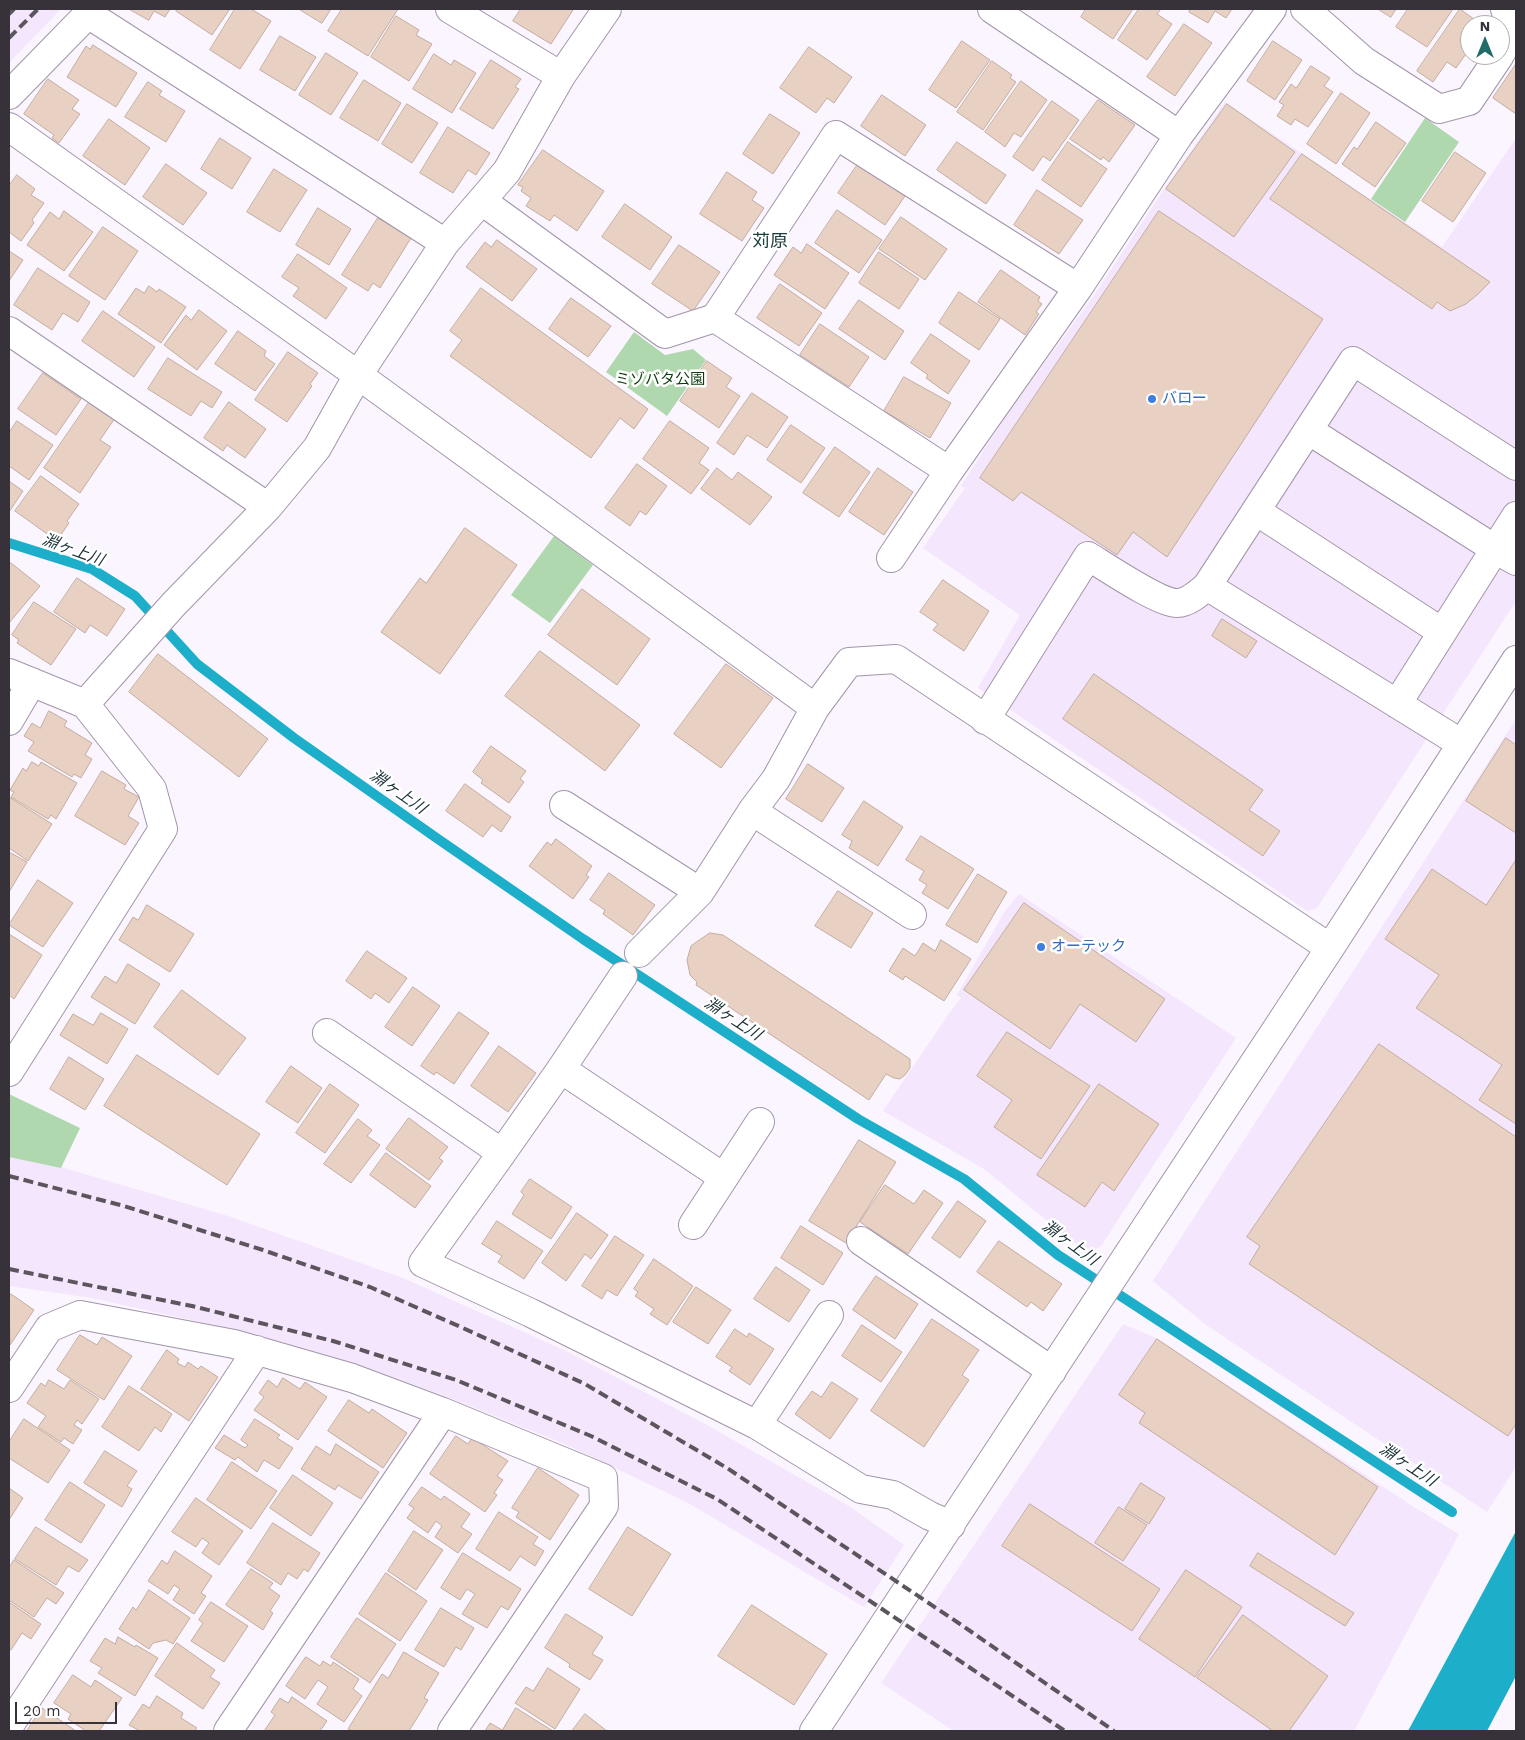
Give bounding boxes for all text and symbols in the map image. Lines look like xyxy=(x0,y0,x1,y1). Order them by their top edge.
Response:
north arrow xyxy=(1460,15,1510,65)
text: N xyxy=(1480,18,1490,34)
district label: 苅原 xyxy=(752,231,788,253)
park label: ミゾバタ公園 xyxy=(615,371,705,389)
place label: バロー xyxy=(1162,390,1207,408)
marker: バロー xyxy=(1146,393,1158,405)
water label: 淵ヶ上川 xyxy=(40,530,106,570)
water label: 淵ヶ上川 xyxy=(366,766,430,818)
place label: オーテック xyxy=(1051,938,1126,956)
marker: オーテック xyxy=(1035,941,1047,953)
water label: 淵ヶ上川 xyxy=(701,994,765,1044)
water label: 淵ヶ上川 xyxy=(1038,1216,1102,1270)
water label: 淵ヶ上川 xyxy=(1376,1440,1440,1490)
scale bar xyxy=(18,1692,120,1724)
text: 20 m xyxy=(23,1702,61,1720)

